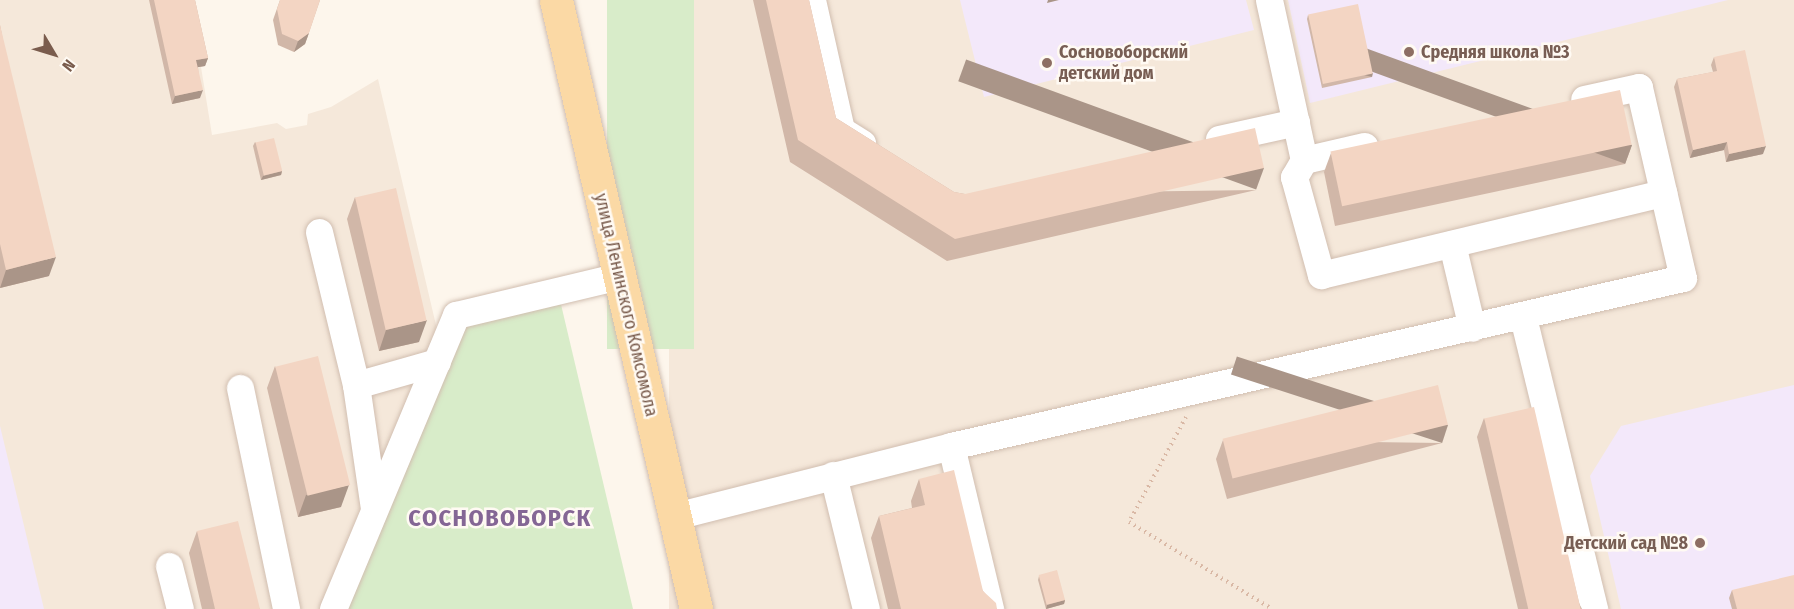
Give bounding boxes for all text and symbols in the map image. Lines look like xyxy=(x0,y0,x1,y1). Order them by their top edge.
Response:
north arrow xyxy=(24,24,84,84)
place label: Средняя школа №3 xyxy=(1421,41,1570,63)
place label: Сосновоборский детский дом xyxy=(1059,42,1188,84)
marker: Средняя школа №3 xyxy=(1402,45,1416,59)
text: N xyxy=(58,56,79,75)
marker: Сосновоборский детский дом xyxy=(1040,56,1054,70)
street label: улица Ленинского Комсомола xyxy=(590,191,662,419)
district label: СОСНОВОБОРСК xyxy=(408,505,592,533)
place label: Детский сад №8 xyxy=(1564,532,1688,554)
marker: Детский сад №8 xyxy=(1693,536,1707,550)

